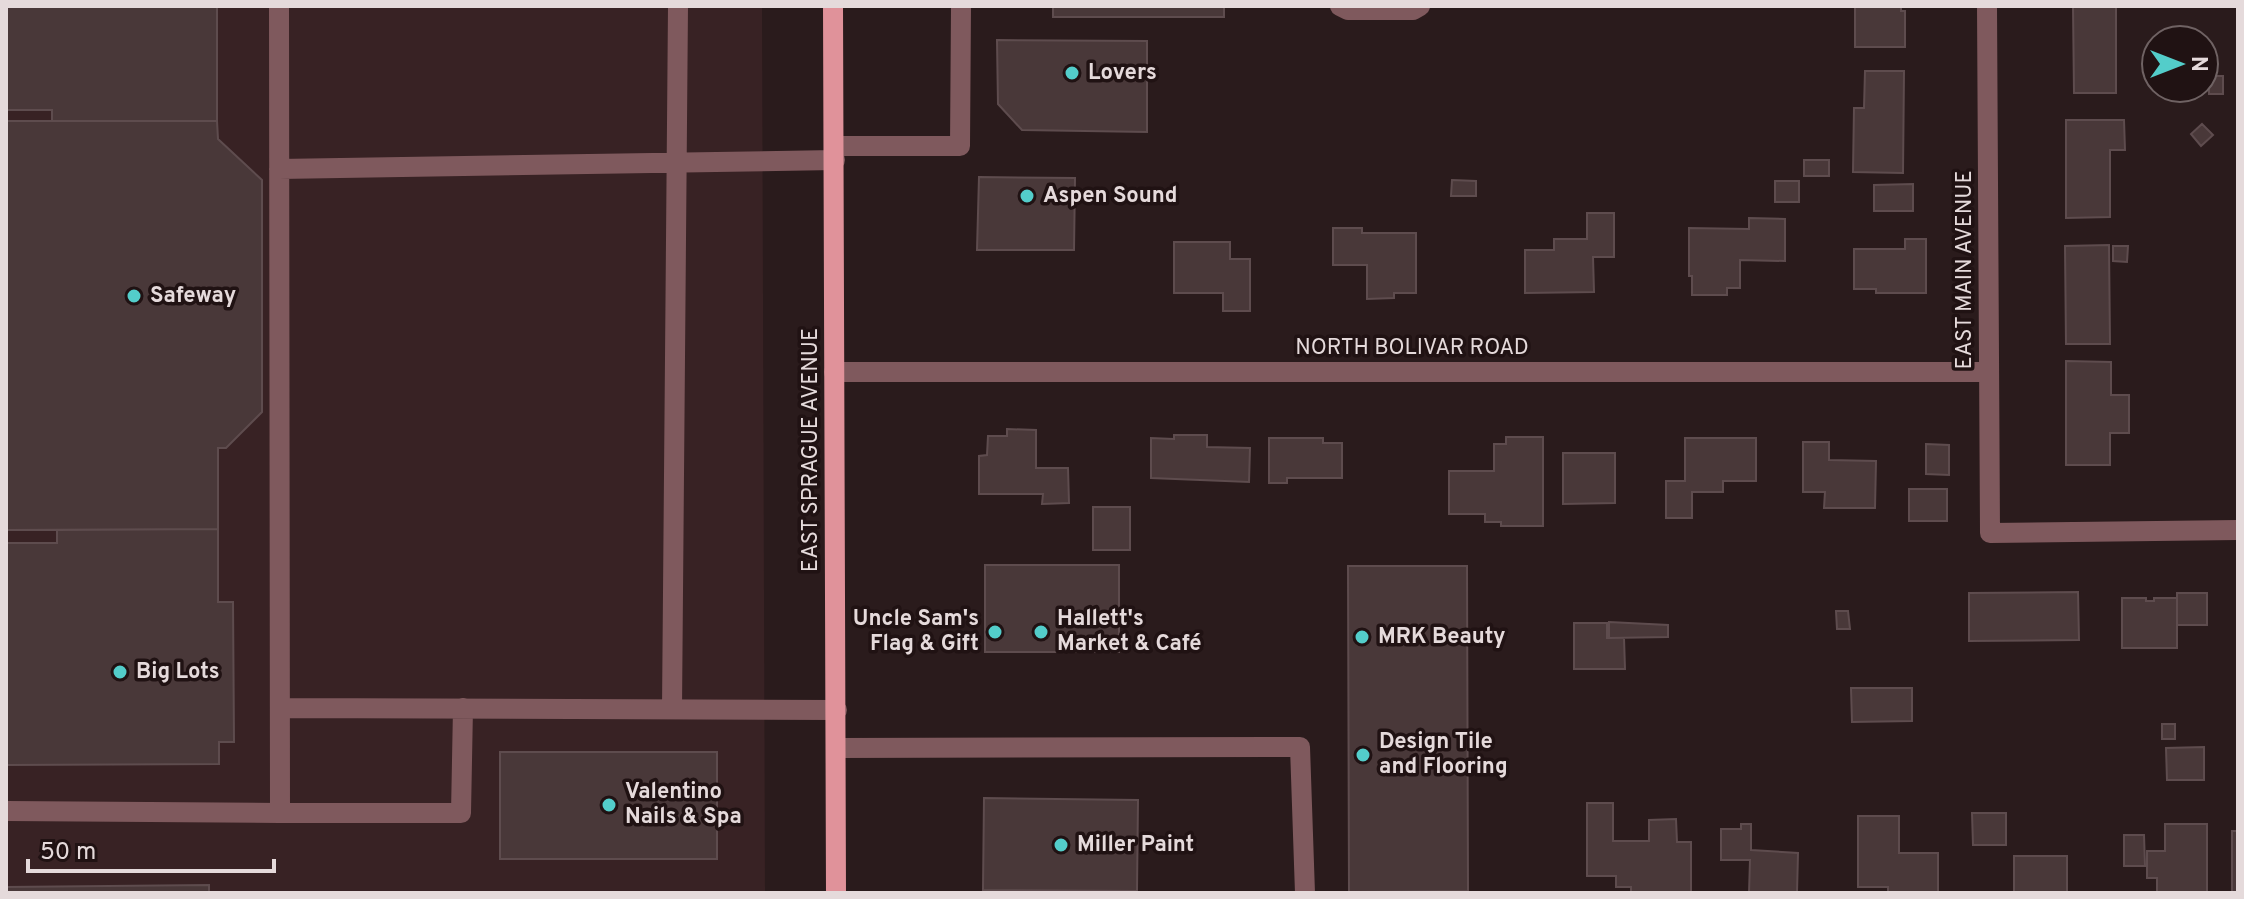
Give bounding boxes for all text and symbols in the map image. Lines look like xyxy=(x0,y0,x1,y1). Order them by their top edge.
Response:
north arrow xyxy=(2140,24,2220,104)
text: N xyxy=(2184,56,2211,72)
place label: Lovers xyxy=(1088,60,1157,87)
marker: Lovers xyxy=(1063,64,1081,82)
street label: EAST MAIN AVENUE xyxy=(1952,170,1979,370)
place label: Aspen Sound xyxy=(1043,183,1178,210)
marker: Aspen Sound xyxy=(1018,187,1036,205)
place label: Safeway xyxy=(150,283,236,310)
marker: Safeway xyxy=(125,287,143,305)
street label: EAST SPRAGUE AVENUE xyxy=(798,328,825,572)
street label: NORTH BOLIVAR ROAD xyxy=(1295,335,1529,362)
place label: Uncle Sam's Flag & Gift xyxy=(853,606,979,658)
place label: Hallett's Market & Café xyxy=(1057,606,1202,658)
marker: Uncle Sam's Flag & Gift xyxy=(986,623,1004,641)
marker: Hallett's Market & Café xyxy=(1032,623,1050,641)
place label: MRK Beauty xyxy=(1378,624,1506,651)
marker: MRK Beauty xyxy=(1353,628,1371,646)
place label: Big Lots xyxy=(136,659,220,686)
marker: Big Lots xyxy=(111,663,129,681)
place label: Design Tile and Flooring xyxy=(1379,729,1508,781)
marker: Design Tile and Flooring xyxy=(1354,746,1372,764)
place label: Valentino Nails & Spa xyxy=(625,779,742,831)
marker: Valentino Nails & Spa xyxy=(600,796,618,814)
scale bar xyxy=(28,823,274,873)
place label: Miller Paint xyxy=(1077,832,1194,859)
marker: Miller Paint xyxy=(1052,836,1070,854)
text: 50 m xyxy=(40,838,96,868)

